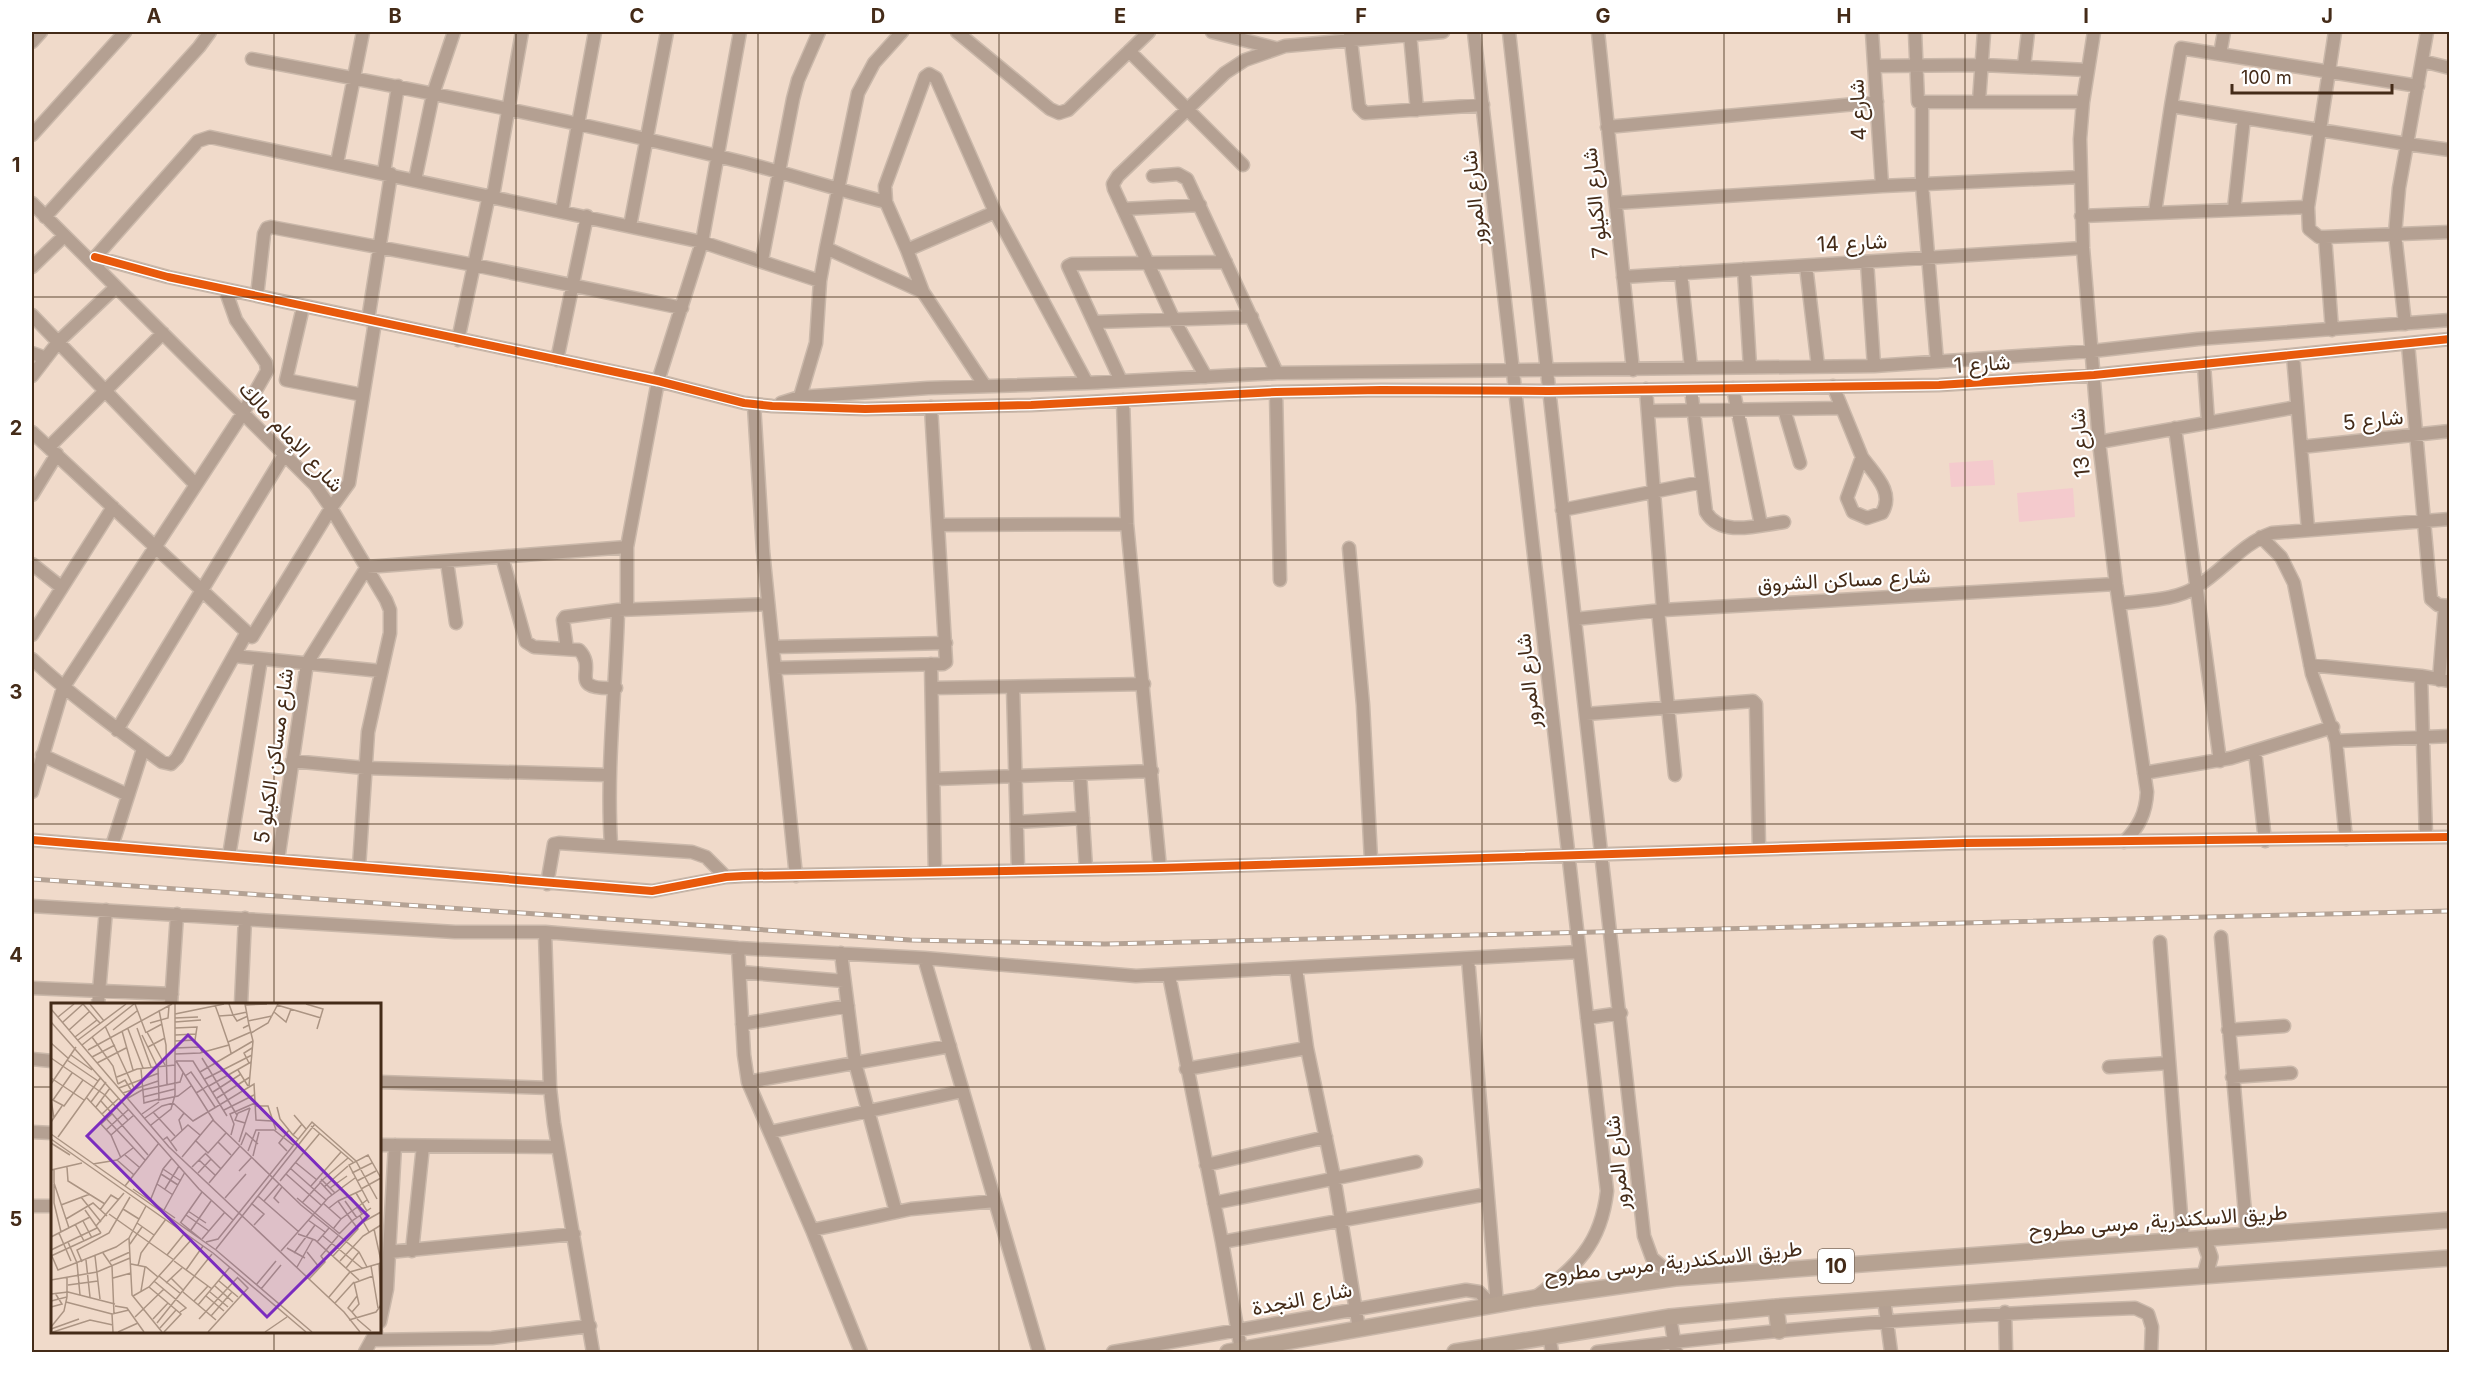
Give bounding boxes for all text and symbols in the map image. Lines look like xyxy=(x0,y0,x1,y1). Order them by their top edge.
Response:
text: A xyxy=(147,4,162,28)
text: B xyxy=(388,4,402,28)
text: C xyxy=(630,4,644,28)
text: D xyxy=(871,4,885,28)
text: E xyxy=(1114,4,1126,28)
text: F xyxy=(1355,4,1367,28)
text: G xyxy=(1595,4,1611,28)
text: H xyxy=(1837,4,1851,28)
text: I xyxy=(2083,4,2089,28)
text: J xyxy=(2321,4,2333,28)
scale bar xyxy=(2232,57,2392,95)
text: 100 m xyxy=(2241,67,2292,88)
street label: شارع 4 xyxy=(1843,78,1874,142)
street label: شارع الكيلو 7 xyxy=(1576,146,1615,260)
street label: شارع المرور xyxy=(1456,149,1493,248)
text: 1 xyxy=(12,153,20,177)
street label: شارع 14 xyxy=(1816,228,1888,259)
street label: شارع 1 xyxy=(1953,349,2011,380)
street label: شارع الإمام مالك xyxy=(232,376,349,498)
street label: شارع 5 xyxy=(2341,404,2405,437)
street label: شارع 13 xyxy=(2064,407,2097,479)
text: 2 xyxy=(10,416,22,440)
street label: شارع مساكن الشروق xyxy=(1757,562,1931,599)
street label: شارع المرور xyxy=(1510,632,1547,731)
street label: شارع مساكن الكيلو 5 xyxy=(249,667,300,846)
text: 3 xyxy=(10,680,22,704)
text: 4 xyxy=(9,943,23,967)
inset map xyxy=(51,1003,381,1333)
street label: شارع المرور xyxy=(1599,1114,1636,1213)
street label: طريق الاسكندرية, مرسى مطروح xyxy=(2028,1199,2288,1244)
text: 5 xyxy=(10,1207,22,1231)
street label: طريق الاسكندرية, مرسى مطروح xyxy=(1543,1236,1804,1289)
road number: 10 xyxy=(1818,1249,1854,1283)
street label: شارع النجدة xyxy=(1250,1277,1354,1322)

